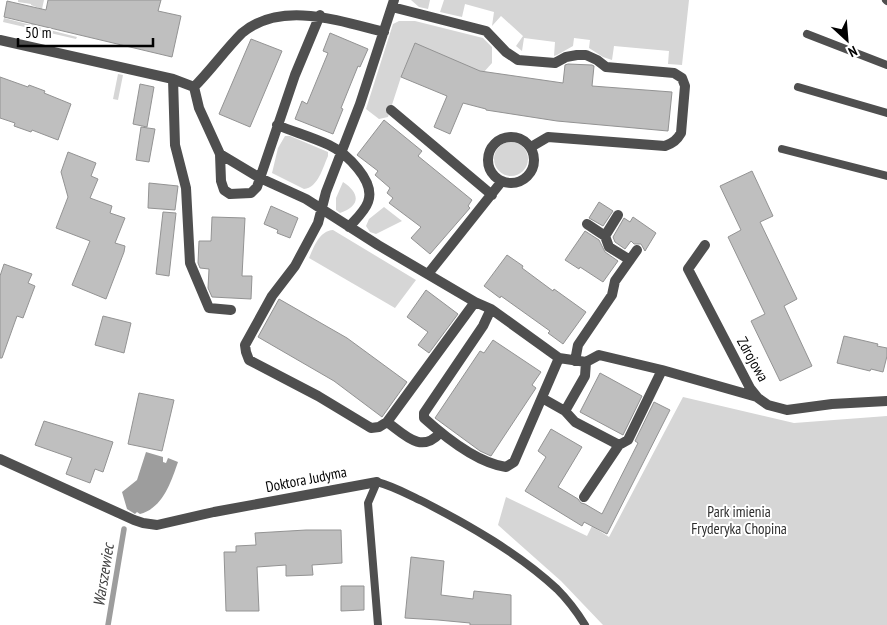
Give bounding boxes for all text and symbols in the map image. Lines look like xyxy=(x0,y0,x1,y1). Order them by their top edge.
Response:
scale bar xyxy=(18,15,152,47)
north arrow xyxy=(822,15,872,65)
text: 50 m xyxy=(25,23,51,42)
text: N xyxy=(845,42,860,61)
street label: Zdrojowa xyxy=(733,333,773,385)
street label: Doktora Judyma xyxy=(264,462,348,496)
park label: Park imienia Fryderyka Chopina xyxy=(691,502,787,538)
water label: Warszewiec xyxy=(88,540,118,608)

